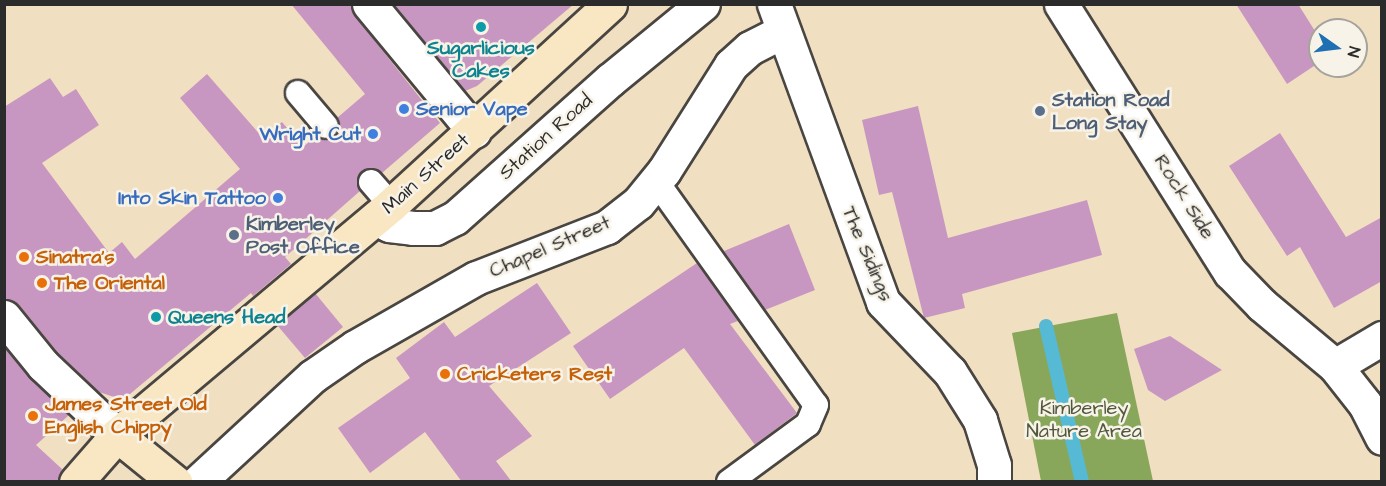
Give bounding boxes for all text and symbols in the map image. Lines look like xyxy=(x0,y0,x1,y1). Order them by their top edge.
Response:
north arrow xyxy=(1308,18,1368,78)
marker: Sugarlicious Cakes xyxy=(474,20,488,34)
place label: Sugarlicious Cakes xyxy=(427,36,535,83)
text: N xyxy=(1342,44,1365,59)
place label: Station Road Long Stay xyxy=(1052,88,1169,135)
street label: Station Road xyxy=(494,89,598,185)
place label: Senior Vape xyxy=(416,97,528,121)
marker: Senior Vape xyxy=(397,102,411,116)
marker: Station Road Long Stay xyxy=(1033,104,1047,118)
place label: Wright Cut xyxy=(259,122,361,146)
marker: Wright Cut xyxy=(366,127,380,141)
street label: Main Street xyxy=(377,128,475,220)
street label: Rock Side xyxy=(1149,150,1219,244)
place label: Into Skin Tattoo xyxy=(118,186,266,210)
marker: Into Skin Tattoo xyxy=(271,191,285,205)
street label: The Sidings xyxy=(836,203,898,305)
street label: Chapel Street xyxy=(486,211,614,283)
place label: Kimberley Post Office xyxy=(246,212,360,259)
marker: Kimberley Post Office xyxy=(227,228,241,242)
place label: Sinatra's xyxy=(36,245,115,269)
marker: Sinatra's xyxy=(17,250,31,264)
place label: The Oriental xyxy=(54,271,165,295)
marker: The Oriental xyxy=(35,276,49,290)
place label: Queens Head xyxy=(168,305,285,329)
marker: Queens Head xyxy=(149,310,163,324)
place label: Cricketers Rest xyxy=(457,362,612,386)
marker: Cricketers Rest xyxy=(438,367,452,381)
place label: James Street Old English Chippy xyxy=(45,392,207,439)
park label: Kimberley Nature Area xyxy=(1026,397,1142,444)
marker: James Street Old English Chippy xyxy=(26,409,40,423)

